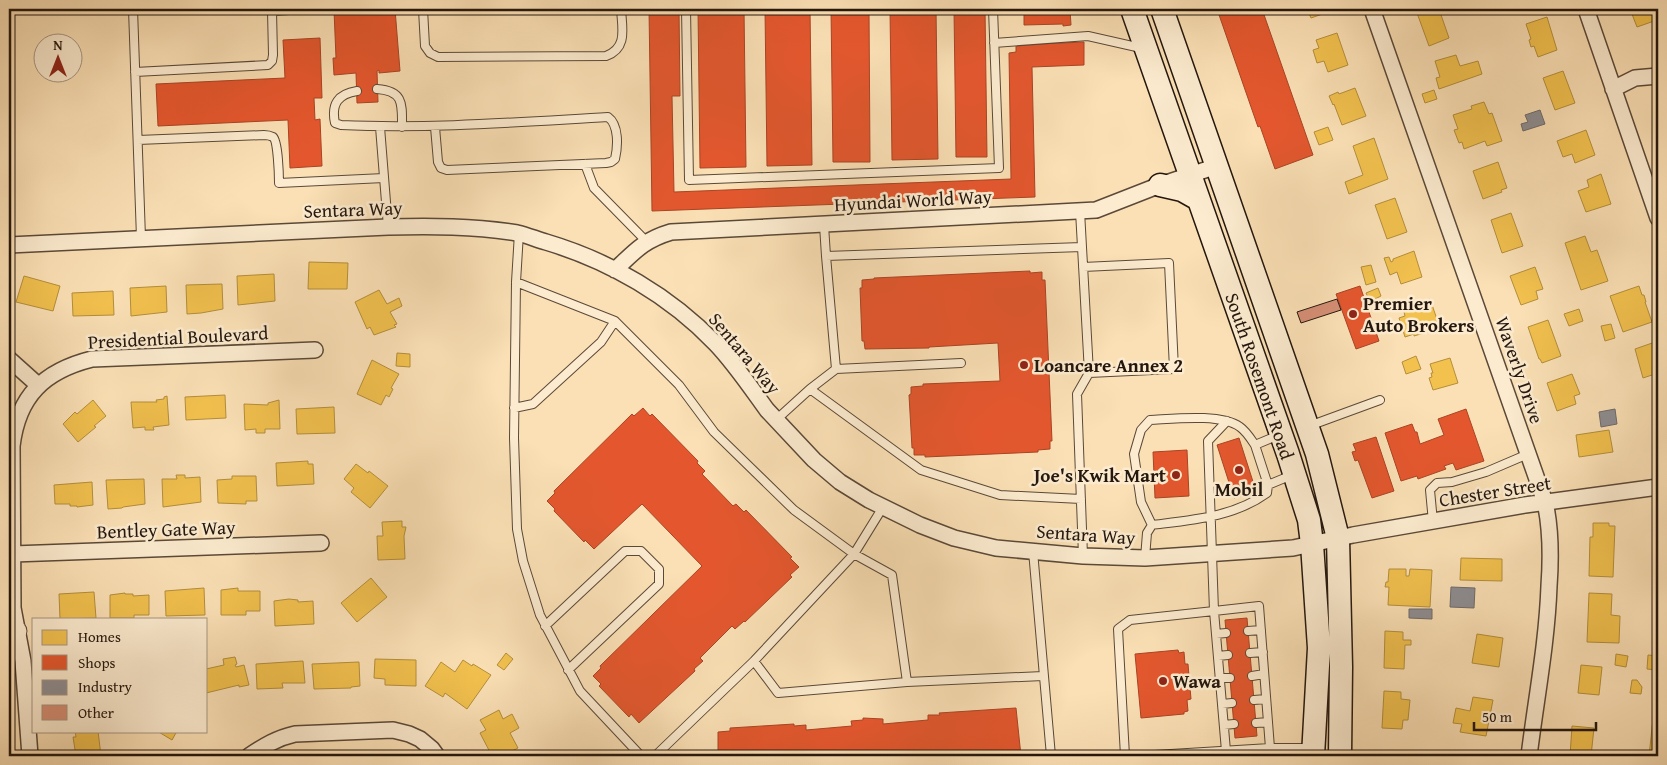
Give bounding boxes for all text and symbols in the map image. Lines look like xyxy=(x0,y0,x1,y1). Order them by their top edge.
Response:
north arrow xyxy=(32,32,82,82)
text: N xyxy=(53,35,63,55)
street label: Hyundai World Way xyxy=(833,182,993,218)
street label: Sentara Way xyxy=(303,193,404,225)
street label: South Rosemont Road xyxy=(1218,289,1302,464)
place label: Premier Auto Brokers xyxy=(1363,289,1474,339)
street label: Sentara Way xyxy=(702,306,788,400)
marker: Premier Auto Brokers xyxy=(1347,308,1359,320)
street label: Waverly Drive xyxy=(1489,313,1551,427)
street label: Presidential Boulevard xyxy=(87,318,270,356)
place label: Loancare Annex 2 xyxy=(1034,351,1183,379)
marker: Loancare Annex 2 xyxy=(1018,359,1030,371)
place label: Joe's Kwik Mart xyxy=(1031,461,1167,489)
marker: Mobil xyxy=(1233,464,1245,476)
street label: Chester Street xyxy=(1437,468,1553,514)
marker: Joe's Kwik Mart xyxy=(1170,469,1182,481)
place label: Mobil xyxy=(1215,475,1263,503)
street label: Bentley Gate Way xyxy=(96,513,236,545)
street label: Sentara Way xyxy=(1036,517,1137,551)
legend xyxy=(32,618,208,732)
text: Homes xyxy=(78,626,121,647)
text: Shops xyxy=(78,652,115,673)
place label: Wawa xyxy=(1173,667,1221,695)
marker: Wawa xyxy=(1157,675,1169,687)
text: Industry xyxy=(78,676,133,697)
scale bar xyxy=(1474,700,1597,732)
text: Other xyxy=(78,702,114,723)
text: 50 m xyxy=(1482,706,1513,727)

